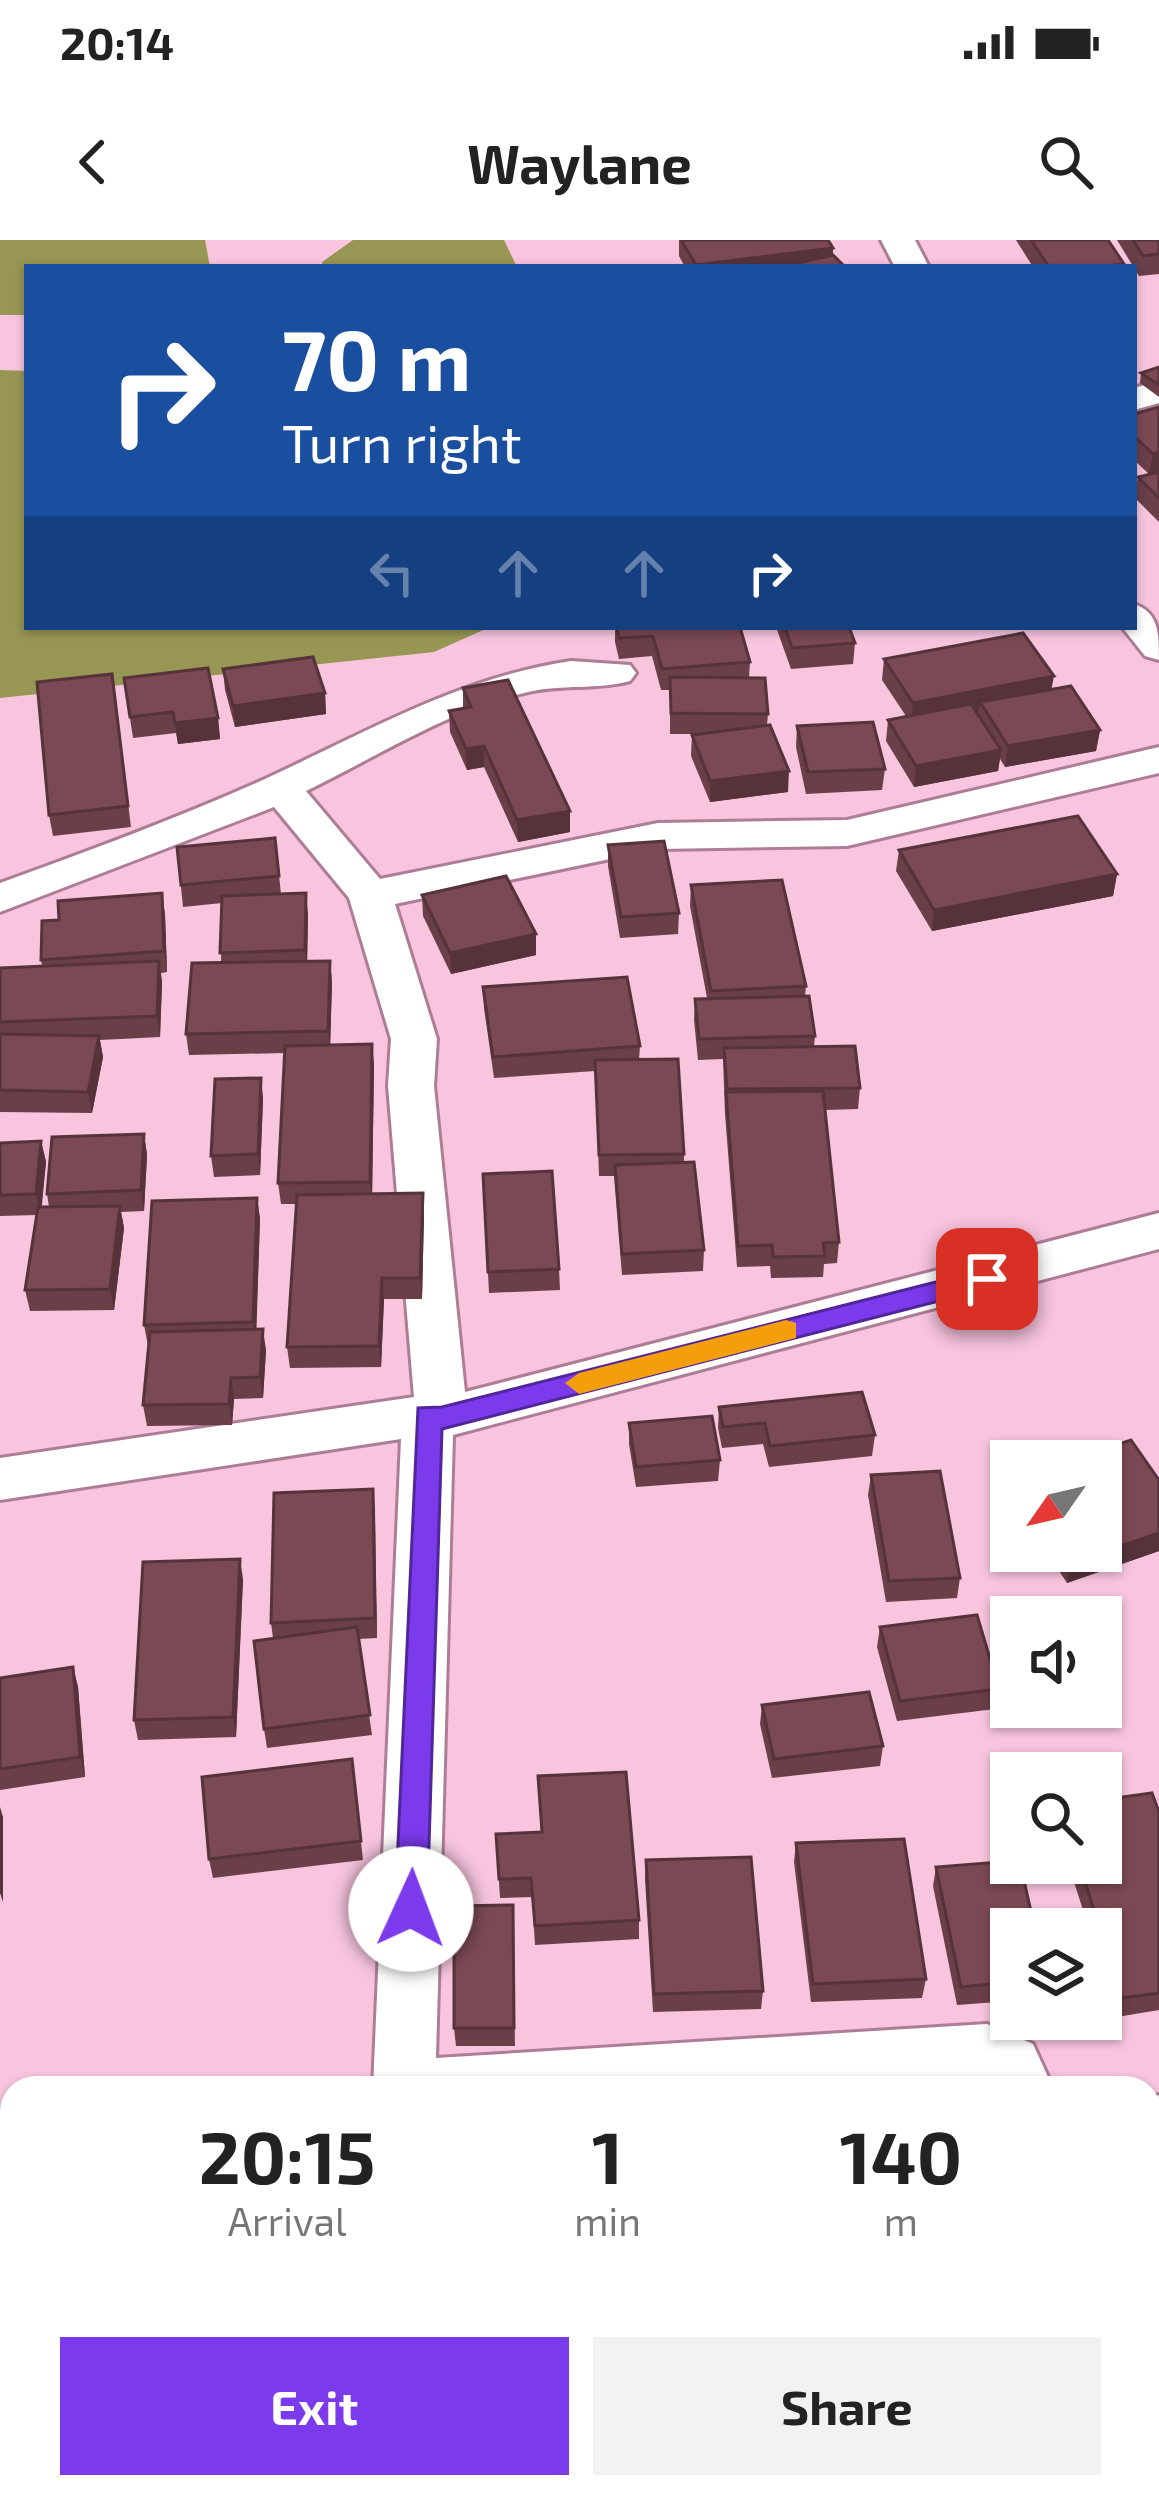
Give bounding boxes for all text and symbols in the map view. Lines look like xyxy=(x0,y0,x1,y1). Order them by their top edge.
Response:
text: 20:14 xyxy=(60,15,174,69)
icon: back xyxy=(60,129,126,195)
icon: search xyxy=(1033,129,1099,195)
text: Waylane xyxy=(467,130,692,195)
text: 70 m xyxy=(282,307,472,408)
icon: right xyxy=(84,312,240,468)
text: Turn right xyxy=(282,409,522,474)
icon: left xyxy=(359,540,425,606)
icon: ahead xyxy=(485,540,551,606)
icon: ahead xyxy=(611,540,677,606)
icon: right xyxy=(737,540,803,606)
pin xyxy=(936,1228,1038,1330)
icon: arrive xyxy=(954,1246,1020,1312)
north arrow xyxy=(990,1440,1122,1572)
map controls xyxy=(990,1440,1122,2040)
button: sound xyxy=(990,1596,1122,1728)
button: search xyxy=(990,1752,1122,1884)
position arrow xyxy=(348,1846,474,1972)
button: layers xyxy=(990,1908,1122,2040)
text: 20:15 xyxy=(199,2112,375,2198)
text: 1 xyxy=(592,2112,623,2198)
text: 140 xyxy=(840,2112,962,2198)
text: Arrival xyxy=(228,2197,347,2244)
text: min xyxy=(574,2197,641,2244)
text: m xyxy=(884,2197,918,2244)
button: Exit xyxy=(60,2337,569,2475)
button: Share xyxy=(593,2337,1101,2475)

